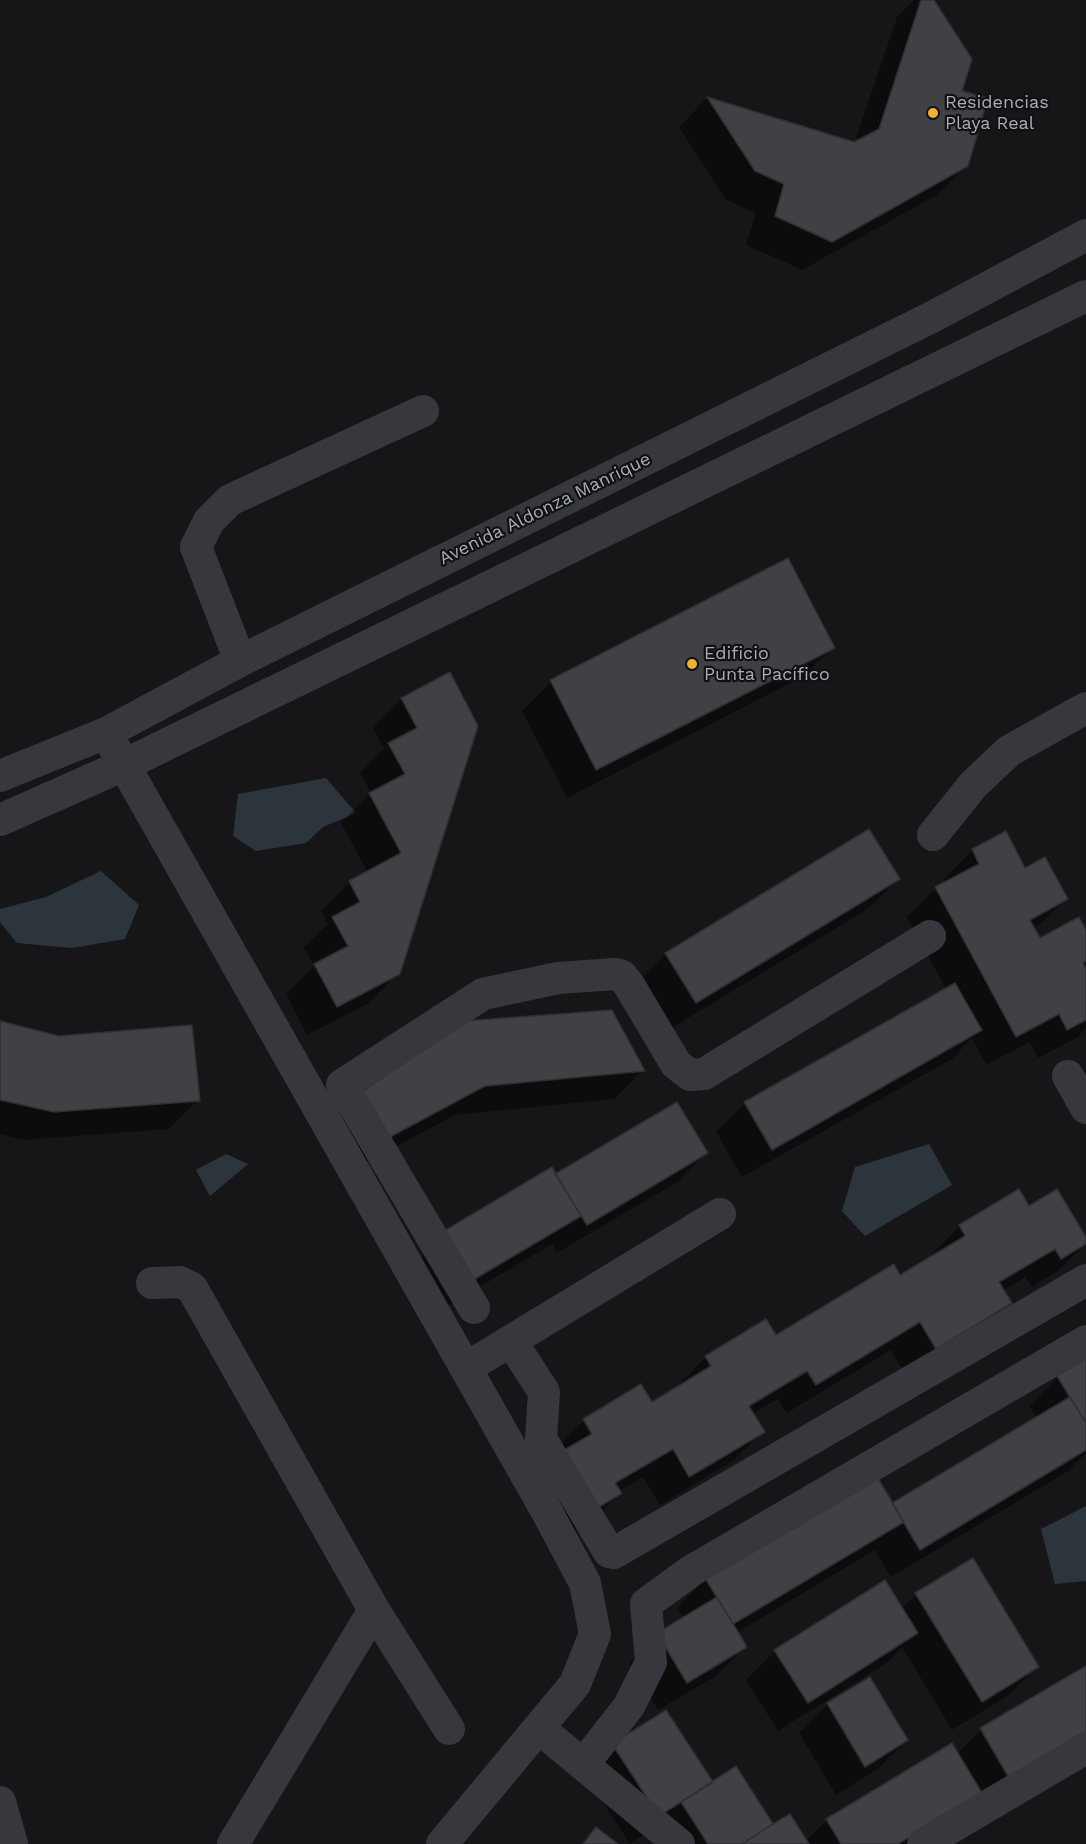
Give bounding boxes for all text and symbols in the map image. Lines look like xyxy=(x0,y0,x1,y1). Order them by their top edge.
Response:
place label: Residencias Playa Real xyxy=(945,92,1049,134)
marker: Residencias Playa Real xyxy=(926,106,940,120)
street label: Avenida Aldonza Manrique xyxy=(436,448,654,570)
place label: Edificio Punta Pacífico xyxy=(704,643,830,686)
marker: Edificio Punta Pacífico xyxy=(685,657,699,671)

